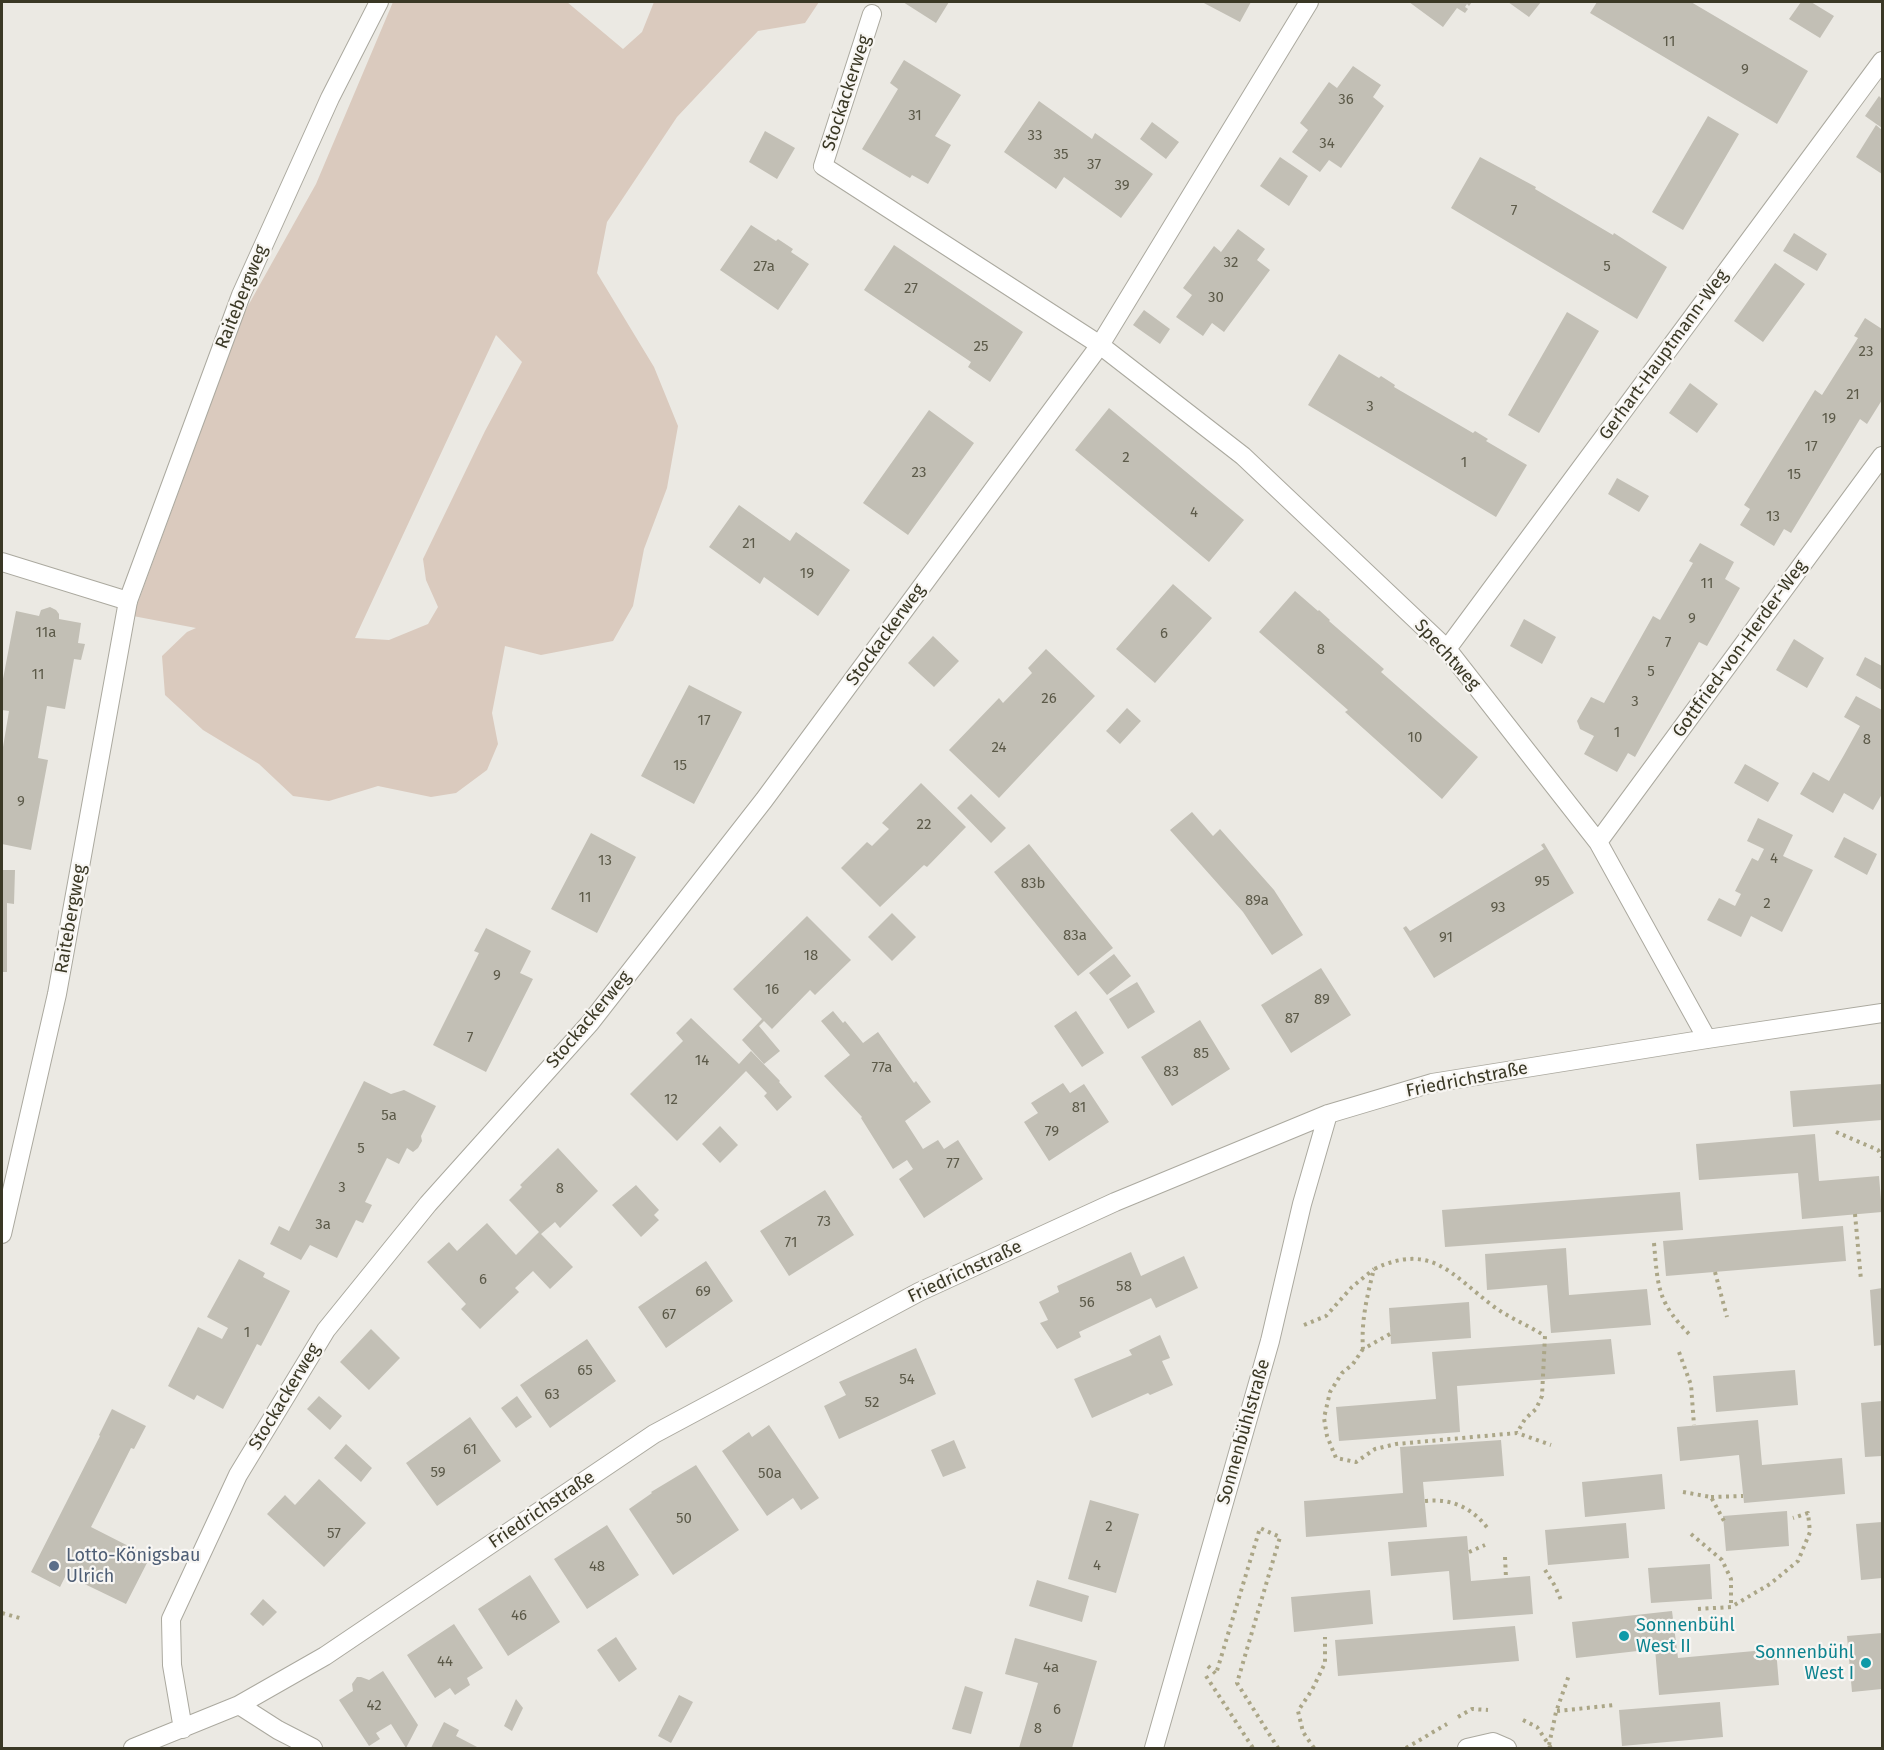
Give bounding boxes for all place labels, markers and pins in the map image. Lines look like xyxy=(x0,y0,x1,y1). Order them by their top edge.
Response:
place label: Lotto-Königsbau Ulrich xyxy=(66,1545,200,1588)
marker: Lotto-Königsbau Ulrich xyxy=(47,1559,61,1573)
place label: Sonnenbühl West II xyxy=(1636,1615,1735,1658)
marker: Sonnenbühl West II xyxy=(1617,1629,1631,1643)
place label: Sonnenbühl West I xyxy=(1755,1642,1854,1684)
marker: Sonnenbühl West I xyxy=(1859,1656,1873,1670)

